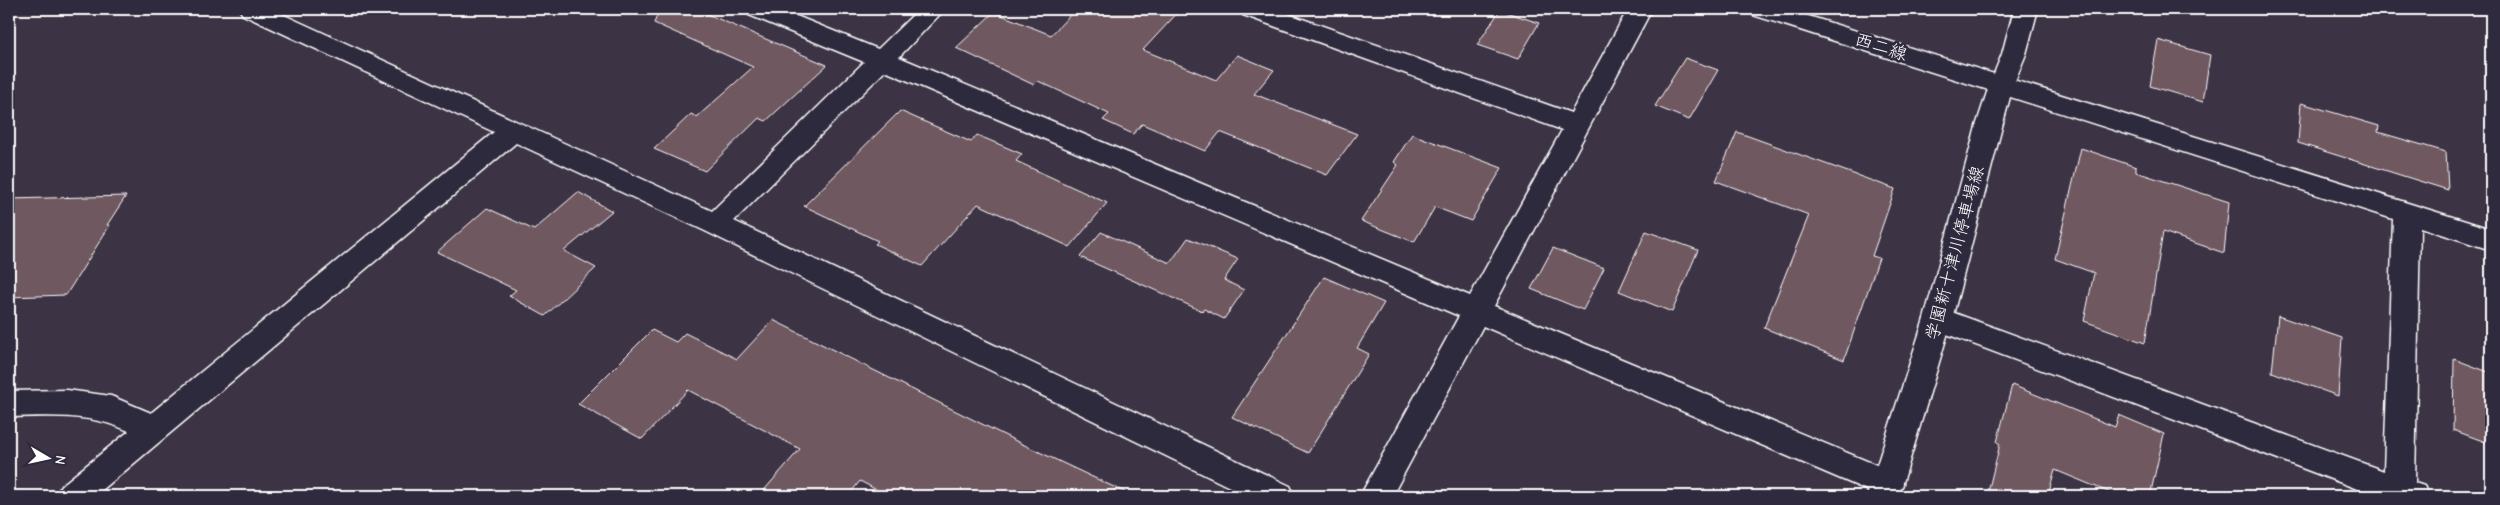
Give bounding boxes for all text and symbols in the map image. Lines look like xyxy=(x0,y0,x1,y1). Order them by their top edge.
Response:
street label: 西二線 xyxy=(1852,29,1910,65)
street label: 学園新十津川停車場線 xyxy=(1922,163,1988,343)
north arrow xyxy=(22,432,72,482)
text: N xyxy=(51,454,69,466)

